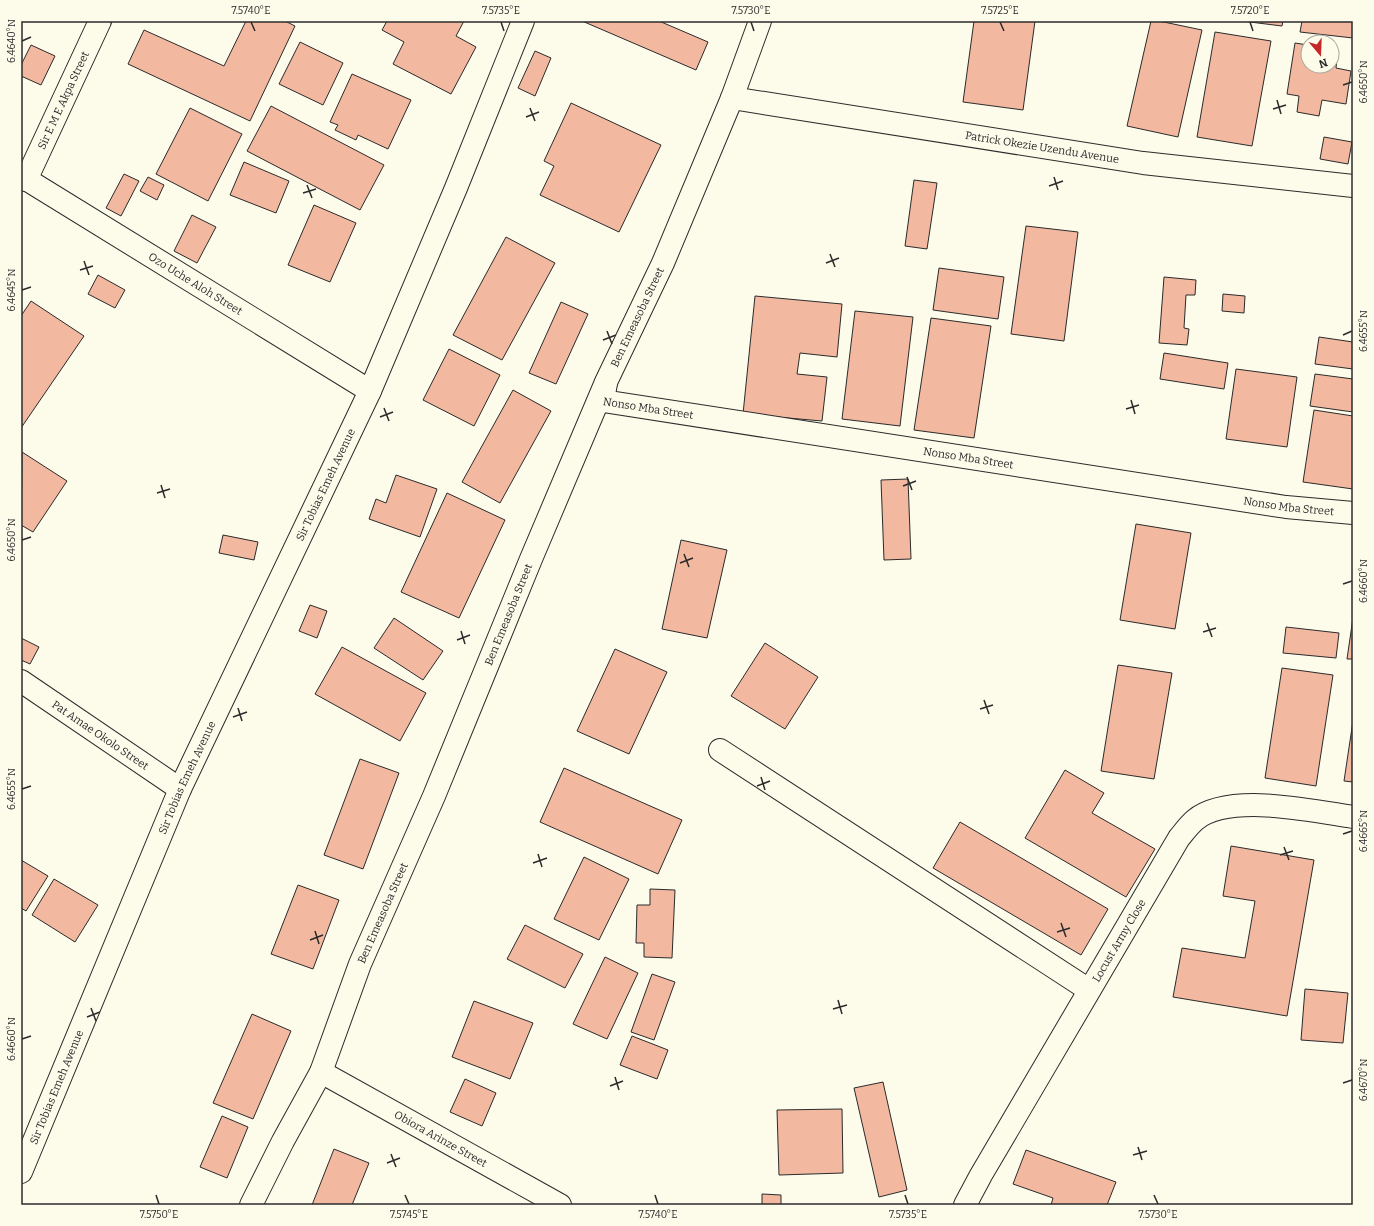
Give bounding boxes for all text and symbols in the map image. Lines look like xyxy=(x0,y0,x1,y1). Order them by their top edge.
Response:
text: 7.5740°E xyxy=(231,5,271,17)
text: 7.5735°E xyxy=(482,5,520,17)
text: 7.5730°E xyxy=(732,5,770,17)
text: 7.5725°E xyxy=(981,5,1019,17)
text: 7.5720°E xyxy=(1231,5,1269,17)
text: 6.4640°N xyxy=(6,19,18,63)
north arrow xyxy=(1300,34,1340,74)
street label: Sir E M E Akpa Street xyxy=(35,49,91,151)
text: N xyxy=(1316,55,1329,71)
text: 6.4650°N xyxy=(1358,60,1370,104)
street label: Patrick Okezie Uzendu Avenue xyxy=(964,128,1120,166)
street label: Ozo Uche Aloh Street xyxy=(146,250,245,317)
street label: Ben Emeasoba Street xyxy=(608,265,666,369)
text: 6.4645°N xyxy=(6,269,18,311)
text: 6.4655°N xyxy=(1358,310,1370,352)
street label: Nonso Mba Street xyxy=(602,395,694,421)
street label: Sir Tobias Emeh Avenue xyxy=(293,426,358,543)
street label: Nonso Mba Street xyxy=(922,444,1014,471)
street label: Nonso Mba Street xyxy=(1243,494,1335,518)
text: 6.4650°N xyxy=(6,518,18,562)
text: 6.4660°N xyxy=(1358,559,1370,603)
street label: Ben Emeasoba Street xyxy=(482,562,535,667)
street label: Pat Amae Okolo Street xyxy=(50,698,151,772)
street label: Sir Tobias Emeh Avenue xyxy=(156,719,218,836)
text: 6.4655°N xyxy=(6,768,18,810)
text: 6.4665°N xyxy=(1358,810,1370,852)
street label: Ben Emeasoba Street xyxy=(355,860,410,965)
street label: Locust Army Close xyxy=(1089,897,1148,984)
text: 6.4660°N xyxy=(6,1017,18,1061)
street label: Sir Tobias Emeh Avenue xyxy=(27,1028,86,1146)
text: 6.4670°N xyxy=(1358,1059,1370,1101)
street label: Obiora Arinze Street xyxy=(392,1108,489,1170)
text: 7.5750°E xyxy=(140,1209,178,1221)
text: 7.5745°E xyxy=(390,1209,428,1221)
text: 7.5740°E xyxy=(638,1209,678,1221)
text: 7.5735°E xyxy=(889,1209,927,1221)
text: 7.5730°E xyxy=(1139,1209,1177,1221)

